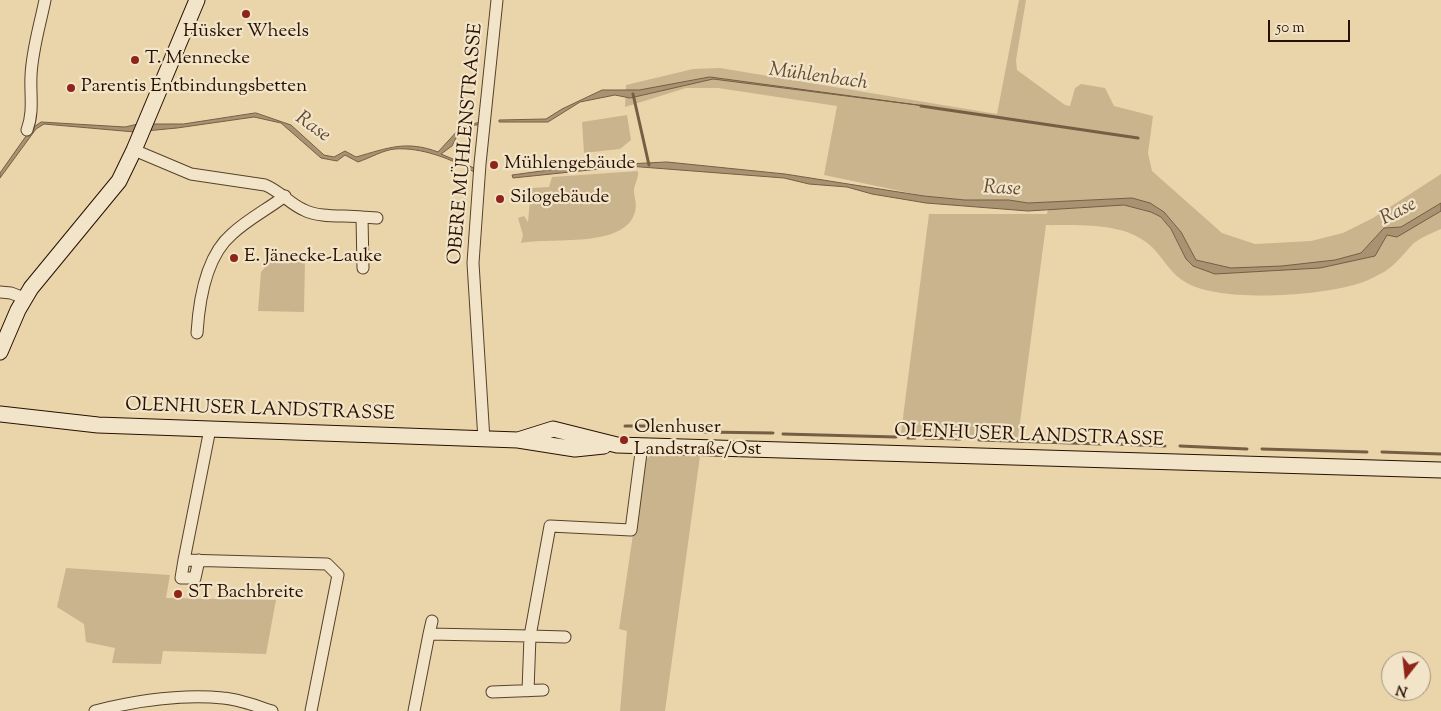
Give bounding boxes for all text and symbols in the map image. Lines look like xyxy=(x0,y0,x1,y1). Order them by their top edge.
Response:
marker: Hüsker Wheels xyxy=(240,8,252,20)
scale bar xyxy=(1271,10,1354,42)
text: 50 m xyxy=(1276,18,1305,39)
place label: Hüsker Wheels xyxy=(183,22,309,44)
street label: OBERE MÜHLENSTRASSE xyxy=(445,22,489,266)
place label: T. Mennecke xyxy=(145,49,250,71)
marker: T. Mennecke xyxy=(129,54,141,66)
water label: Mühlenbach xyxy=(767,59,869,97)
place label: Parentis Entbindungsbetten xyxy=(81,77,307,99)
marker: Parentis Entbindungsbetten xyxy=(65,82,77,94)
water label: Rase xyxy=(290,107,334,149)
place label: Mühlengebäude xyxy=(504,154,635,176)
marker: Mühlengebäude xyxy=(488,159,500,171)
water label: Rase xyxy=(983,177,1021,203)
place label: Silogebäude xyxy=(510,188,609,210)
marker: Silogebäude xyxy=(494,193,506,205)
water label: Rase xyxy=(1377,194,1421,232)
place label: E. Jänecke-Lauke xyxy=(244,247,382,269)
marker: E. Jänecke-Lauke xyxy=(228,252,240,264)
street label: OLENHUSER LANDSTRASSE xyxy=(125,395,395,427)
place label: Olenhuser Landstraße/Ost xyxy=(634,418,761,462)
street label: OLENHUSER LANDSTRASSE xyxy=(894,421,1164,453)
marker: Olenhuser Landstraße/Ost xyxy=(618,434,630,446)
place label: ST Bachbreite xyxy=(188,583,304,605)
marker: ST Bachbreite xyxy=(172,588,184,600)
north arrow xyxy=(1381,651,1431,701)
text: N xyxy=(1394,678,1410,701)

